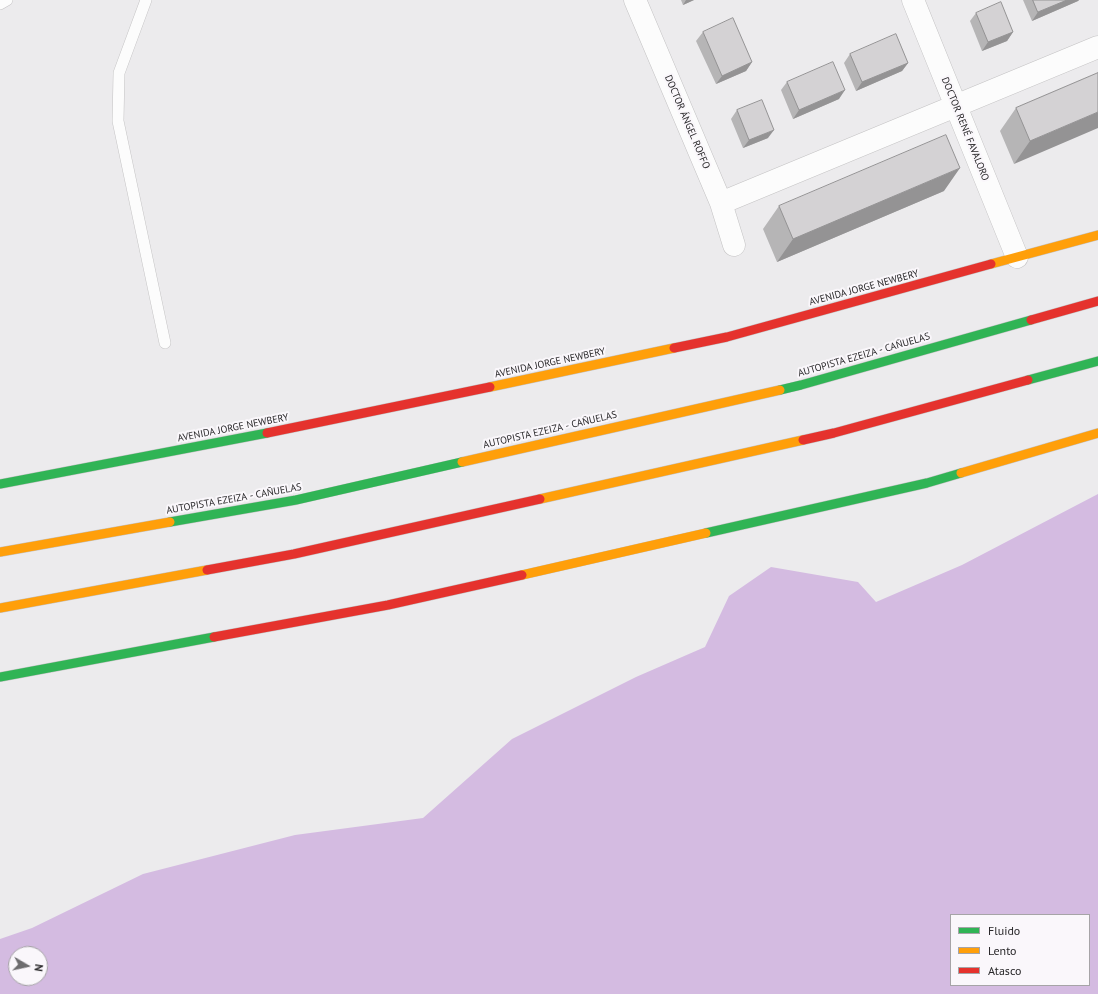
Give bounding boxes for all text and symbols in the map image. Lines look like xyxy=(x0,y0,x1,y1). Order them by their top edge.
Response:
street label: DOCTOR ÁNGEL ROFFO xyxy=(662,73,712,171)
street label: DOCTOR RENÉ FAVALORO xyxy=(939,75,991,183)
street label: AVENIDA JORGE NEWBERY xyxy=(808,268,920,308)
street label: AUTOPISTA EZEIZA - CAÑUELAS xyxy=(797,330,931,380)
street label: AVENIDA JORGE NEWBERY xyxy=(494,345,606,381)
street label: AUTOPISTA EZEIZA - CAÑUELAS xyxy=(482,409,618,451)
street label: AVENIDA JORGE NEWBERY xyxy=(176,411,290,445)
street label: AUTOPISTA EZEIZA - CAÑUELAS xyxy=(166,481,302,517)
legend xyxy=(950,914,1090,986)
text: Fluido xyxy=(988,923,1020,938)
text: Lento xyxy=(988,943,1017,958)
north arrow xyxy=(8,946,48,986)
text: N xyxy=(31,963,46,972)
text: Atasco xyxy=(988,963,1021,978)

